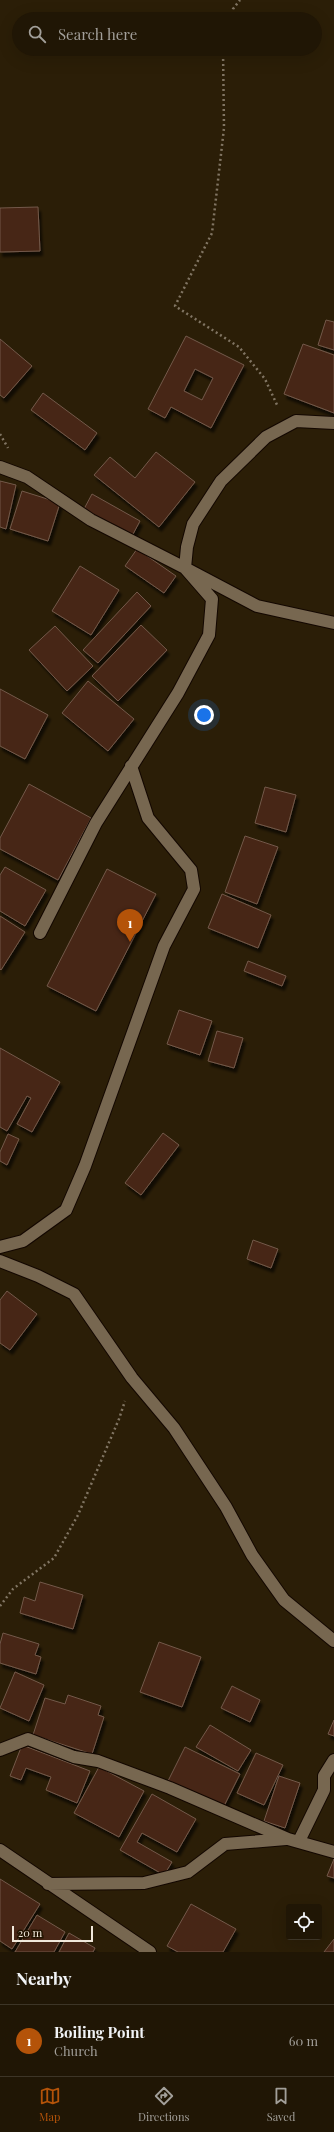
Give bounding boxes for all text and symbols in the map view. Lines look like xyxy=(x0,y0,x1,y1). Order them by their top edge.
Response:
search box xyxy=(12,12,322,56)
icon: search xyxy=(26,23,48,45)
text: Search here xyxy=(58,24,137,44)
your location xyxy=(194,705,214,725)
pin: 1 xyxy=(117,909,143,942)
map controls xyxy=(286,1904,322,1940)
button: locate xyxy=(286,1904,322,1940)
scale bar xyxy=(12,1924,93,1943)
text: 20 m xyxy=(18,1925,42,1940)
text: Nearby xyxy=(16,1967,71,1989)
text: Boiling Point xyxy=(54,2022,145,2042)
text: 1 xyxy=(27,2032,31,2049)
text: 60 m xyxy=(289,2032,318,2049)
text: Church xyxy=(54,2042,98,2059)
tab: Map xyxy=(39,2085,61,2124)
tab: Directions xyxy=(138,2085,189,2124)
tab: Saved xyxy=(267,2085,295,2124)

